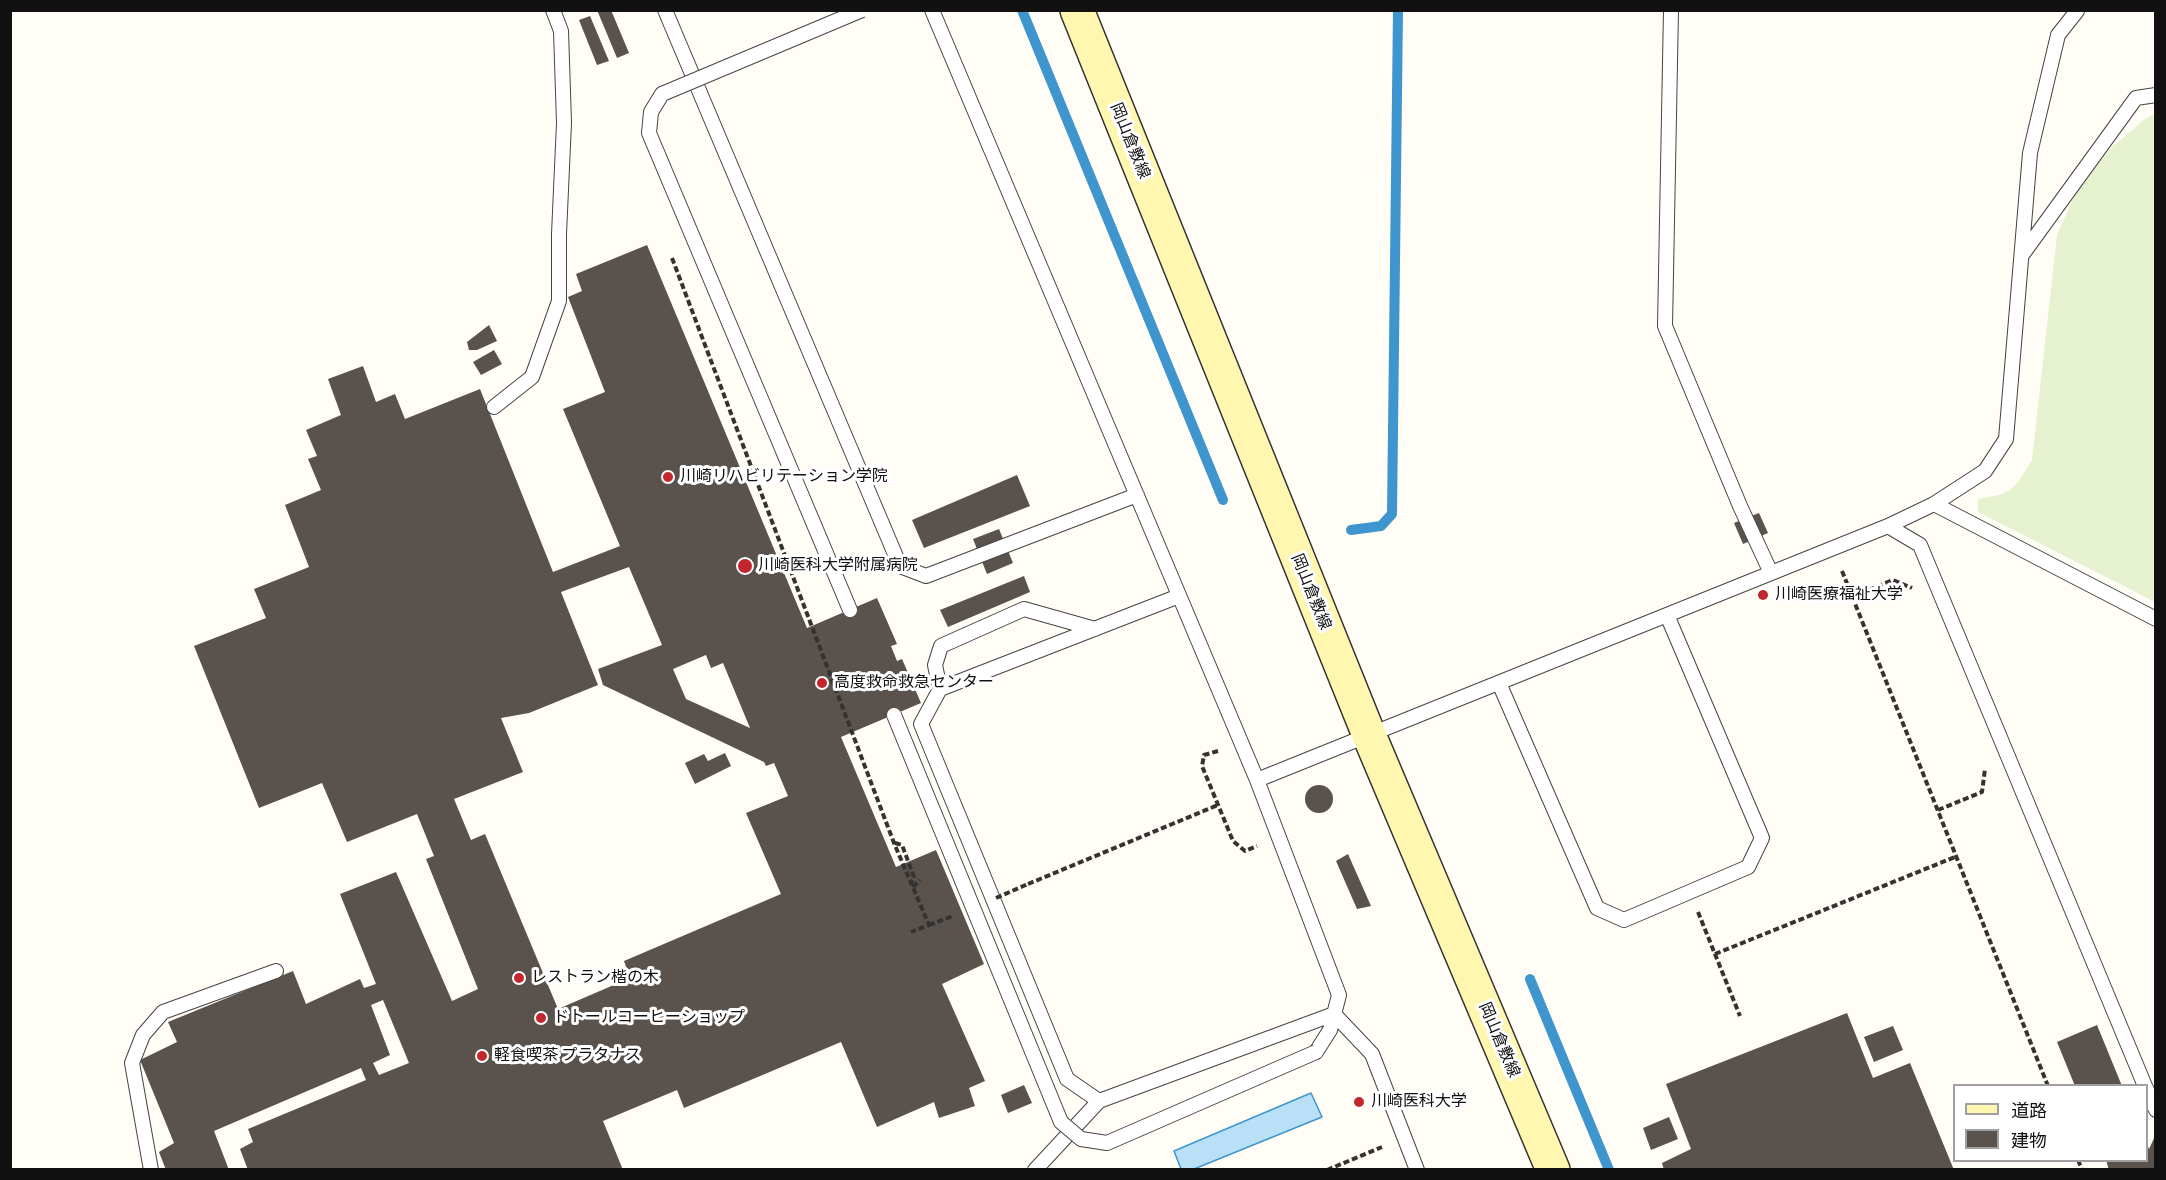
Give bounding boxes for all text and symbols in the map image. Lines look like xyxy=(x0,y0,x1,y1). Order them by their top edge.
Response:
street label: 岡山倉敷線 xyxy=(1106,100,1154,182)
place label: 川崎リハビリテーション学院 xyxy=(680,467,888,487)
marker: 川崎リハビリテーション学院 xyxy=(661,470,675,484)
street label: 岡山倉敷線 xyxy=(1287,551,1335,633)
place label: 川崎医科大学附属病院 xyxy=(758,556,918,576)
marker: 川崎医科大学附属病院 xyxy=(736,557,754,575)
place label: 川崎医療福祉大学 xyxy=(1775,585,1903,605)
marker: 川崎医療福祉大学 xyxy=(1756,588,1770,602)
place label: 高度救命救急センター xyxy=(834,673,994,693)
marker: 高度救命救急センター xyxy=(815,676,829,690)
place label: レストラン楷の木 xyxy=(531,968,659,988)
marker: レストラン楷の木 xyxy=(512,971,526,985)
street label: 岡山倉敷線 xyxy=(1475,999,1523,1081)
place label: ドトールコーヒーショップ xyxy=(553,1008,745,1028)
marker: ドトールコーヒーショップ xyxy=(534,1011,548,1025)
place label: 軽食喫茶 プラタナス xyxy=(494,1046,641,1066)
marker: 軽食喫茶 プラタナス xyxy=(475,1049,489,1063)
legend xyxy=(1953,1084,2148,1162)
place label: 川崎医科大学 xyxy=(1371,1092,1467,1112)
marker: 川崎医科大学 xyxy=(1352,1095,1366,1109)
text: 道路 xyxy=(2011,1100,2047,1122)
text: 建物 xyxy=(2011,1130,2047,1152)

